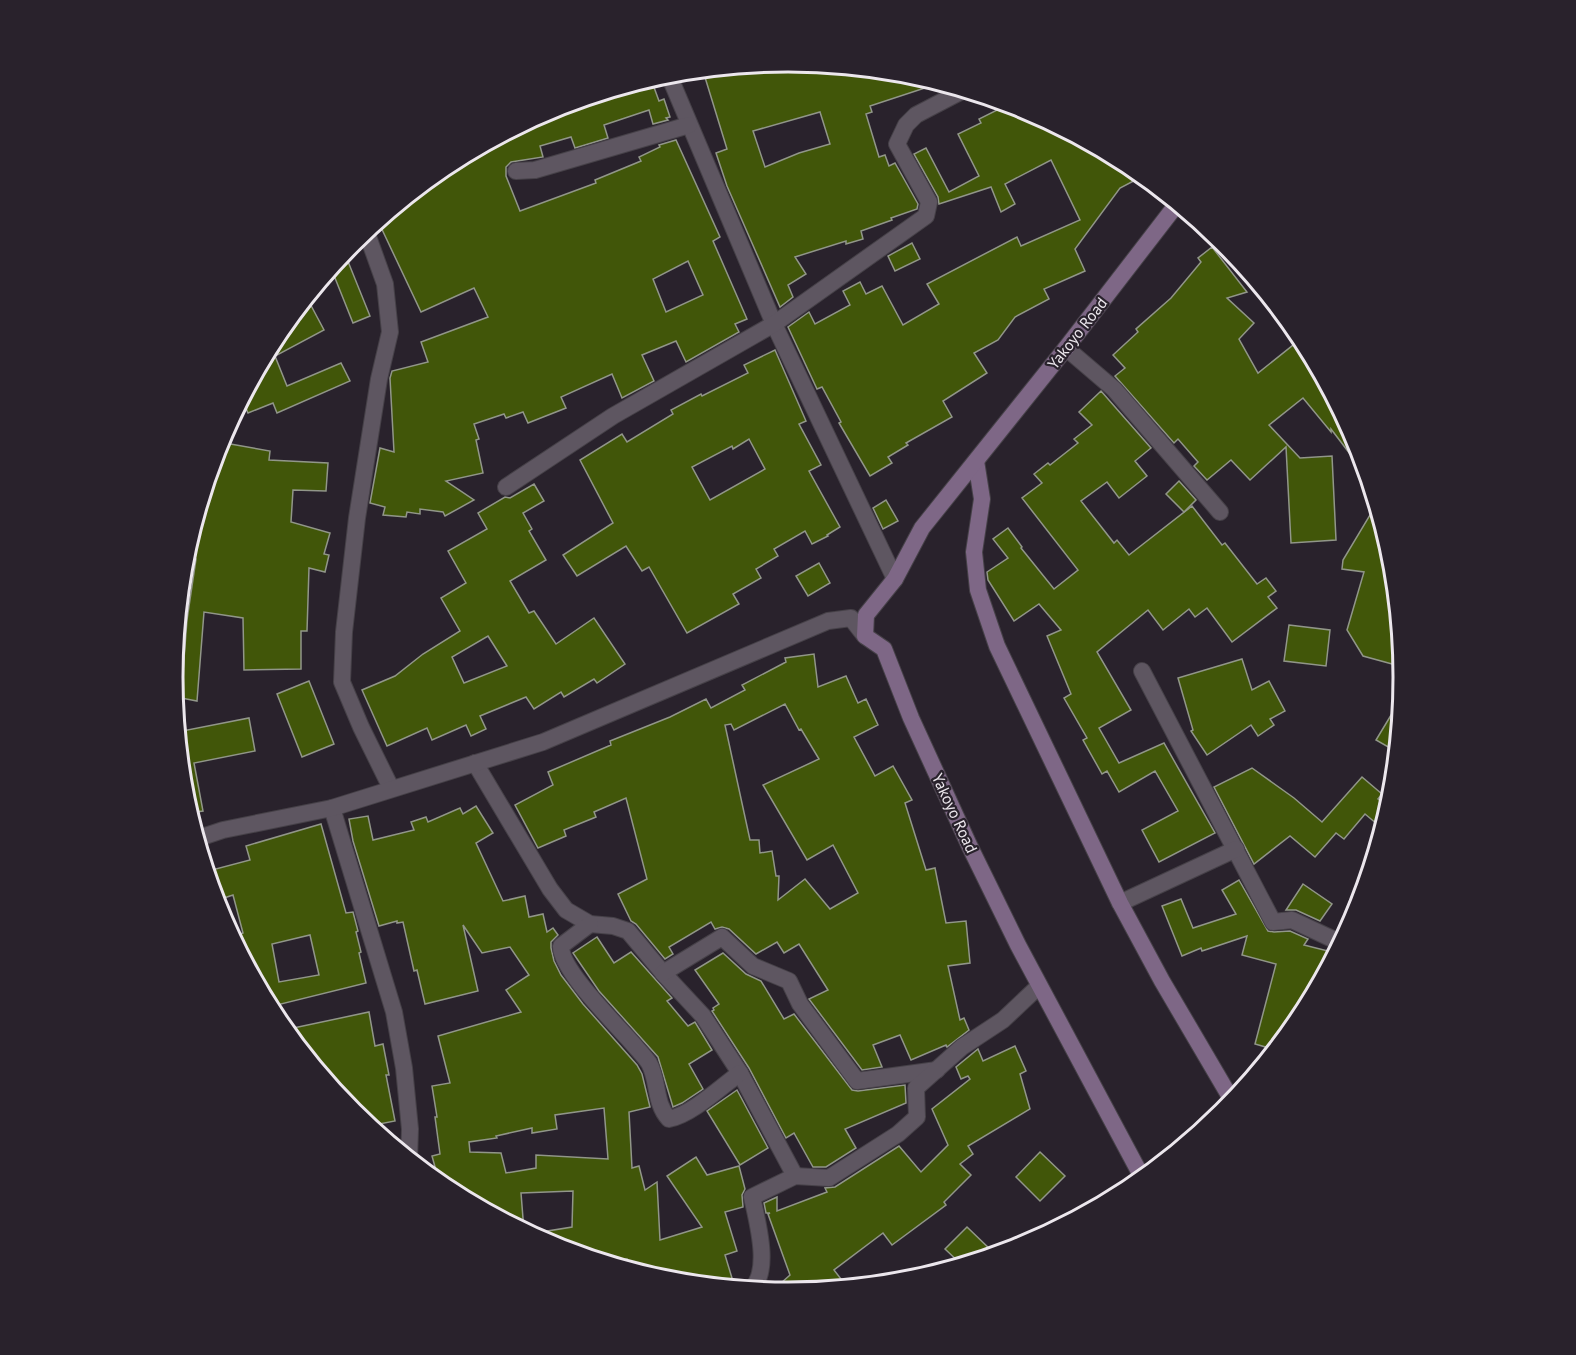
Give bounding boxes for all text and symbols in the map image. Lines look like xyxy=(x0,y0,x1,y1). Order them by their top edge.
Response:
street label: Yakoyo Road xyxy=(1043,293,1111,373)
street label: Yakoyo Road xyxy=(928,770,982,856)

